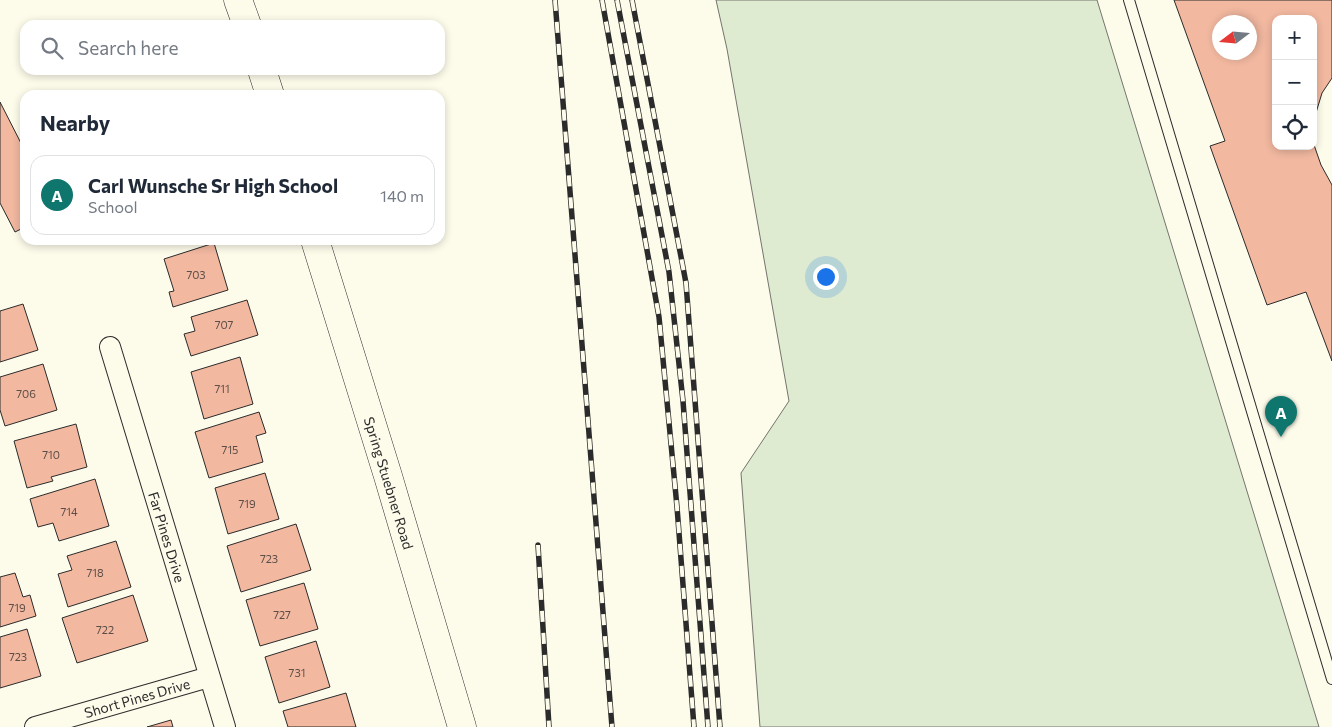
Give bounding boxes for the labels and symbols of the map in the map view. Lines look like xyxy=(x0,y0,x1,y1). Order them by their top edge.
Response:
north arrow xyxy=(1212,15,1257,60)
your location xyxy=(813,264,839,290)
house number: 703 xyxy=(186,268,206,281)
house number: 707 xyxy=(215,318,234,331)
house number: 711 xyxy=(214,382,230,395)
house number: 706 xyxy=(16,387,36,400)
pin: A xyxy=(1265,396,1297,437)
street label: Spring Stuebner Road xyxy=(361,415,417,551)
house number: 715 xyxy=(222,443,238,456)
house number: 710 xyxy=(42,448,60,461)
street label: Far Pines Drive xyxy=(145,490,189,584)
house number: 719 xyxy=(238,497,256,510)
house number: 714 xyxy=(60,505,78,518)
house number: 723 xyxy=(260,552,278,565)
house number: 718 xyxy=(86,566,104,579)
house number: 719 xyxy=(8,601,26,614)
house number: 727 xyxy=(273,608,291,621)
house number: 722 xyxy=(96,623,114,636)
house number: 723 xyxy=(9,650,27,663)
house number: 731 xyxy=(289,666,305,679)
street label: Short Pines Drive xyxy=(82,675,192,721)

